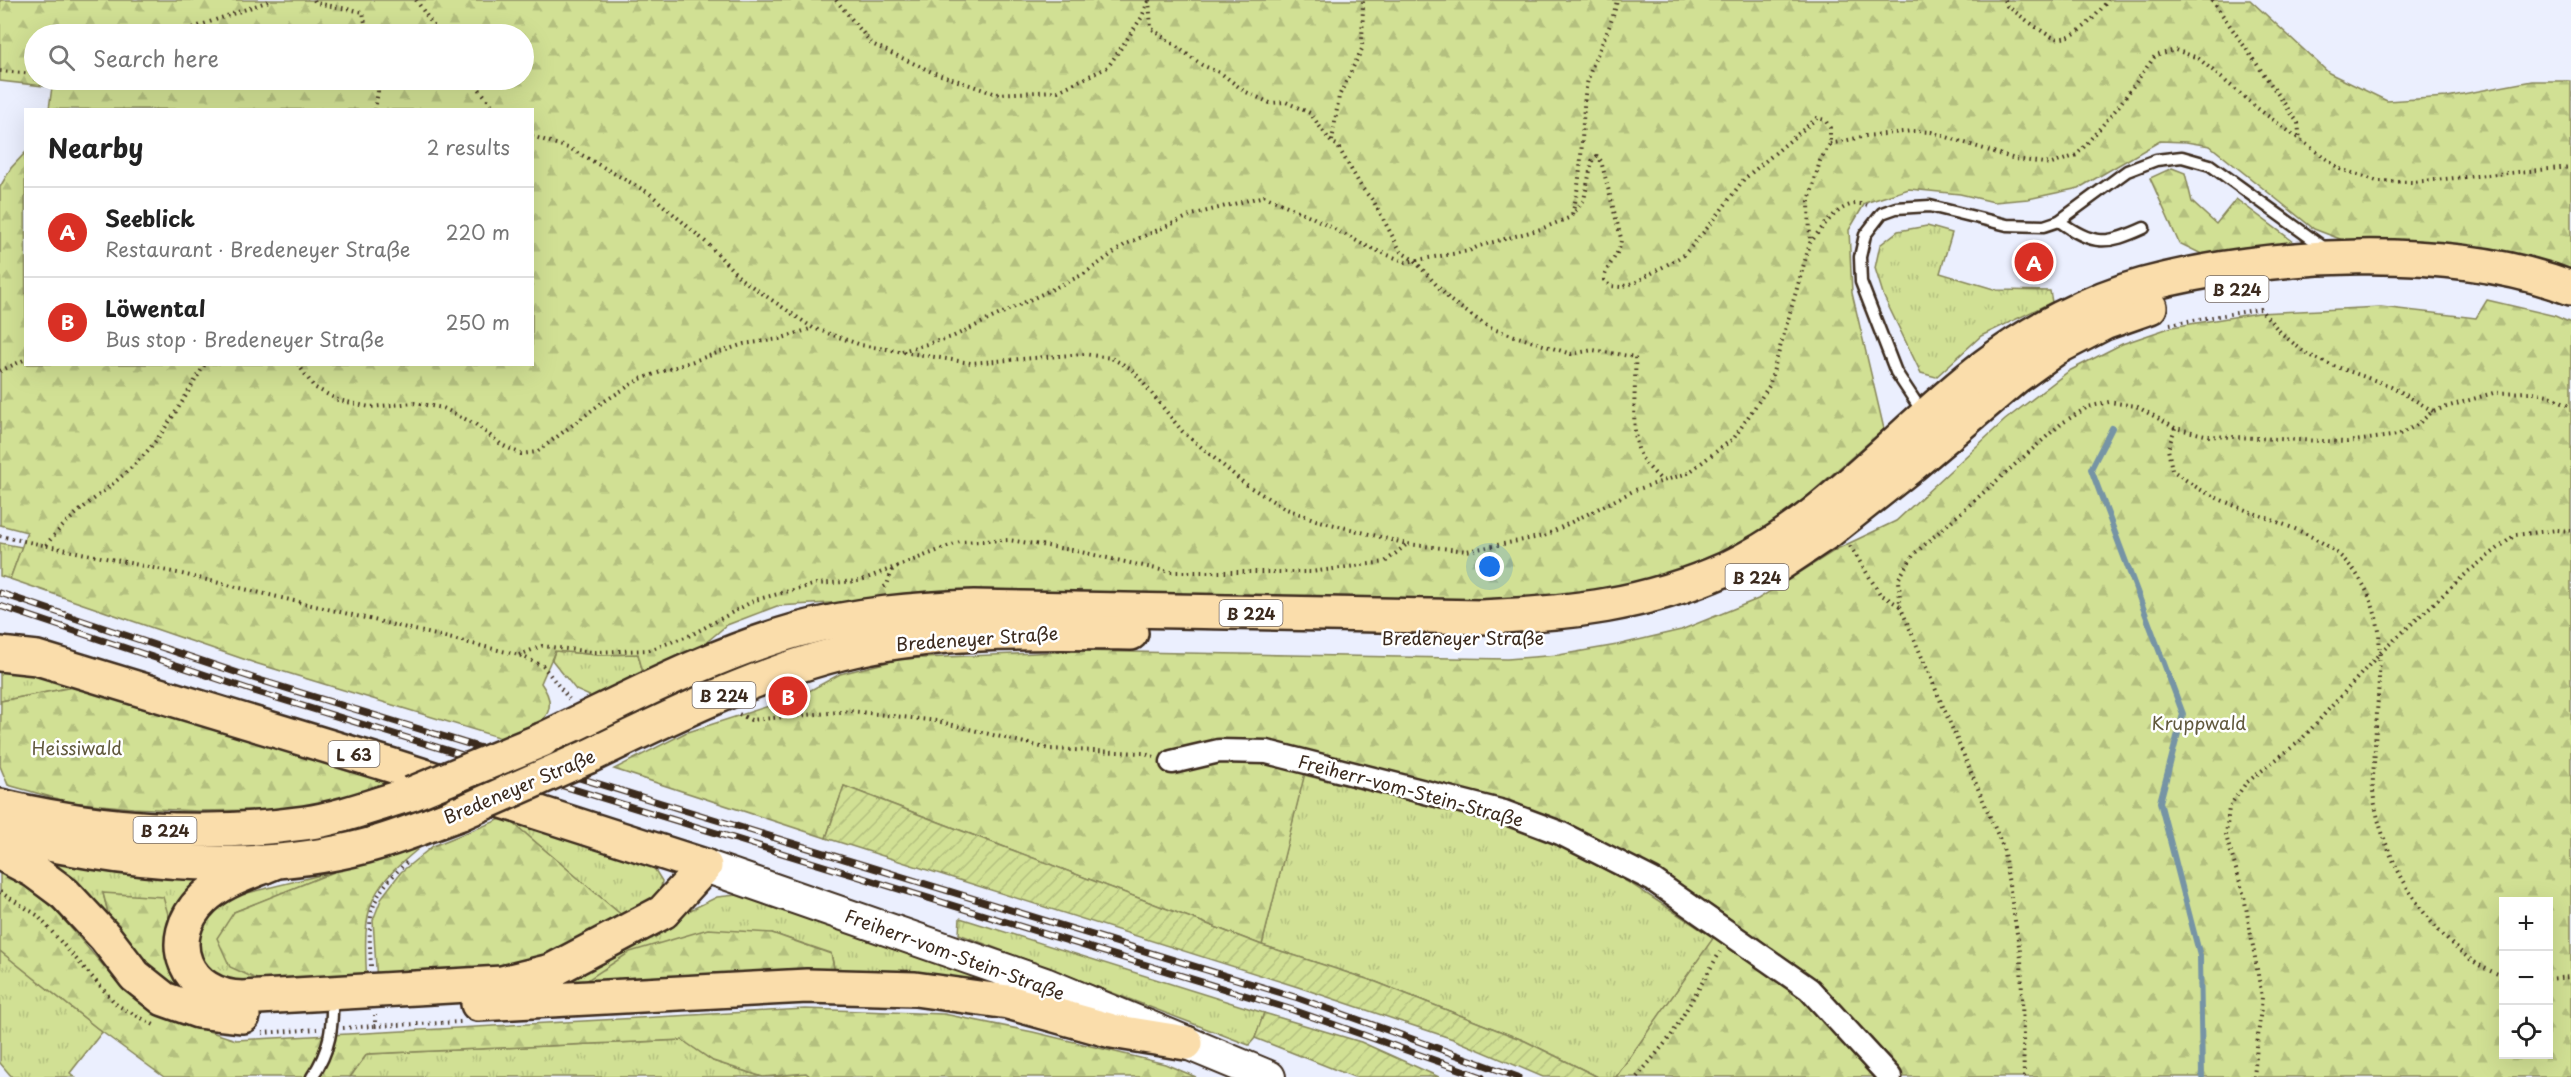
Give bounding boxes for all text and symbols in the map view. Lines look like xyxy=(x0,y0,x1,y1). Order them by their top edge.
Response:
search box xyxy=(24,24,534,90)
icon: search xyxy=(45,41,78,74)
text: Search here xyxy=(93,41,219,74)
text: Nearby xyxy=(48,128,143,167)
text: 2 results xyxy=(427,132,510,162)
text: Seeblick xyxy=(105,201,195,234)
text: A xyxy=(60,217,75,247)
text: 220 m xyxy=(446,217,510,247)
text: Restaurant · Bredeneyer Straße xyxy=(105,234,410,264)
pin: A xyxy=(2014,240,2054,284)
road number: B 224 xyxy=(2206,276,2268,302)
text: Löwental xyxy=(105,291,206,324)
text: B xyxy=(61,307,74,337)
text: 250 m xyxy=(446,307,510,337)
text: Bus stop · Bredeneyer Straße xyxy=(105,324,384,354)
your location xyxy=(1475,552,1504,581)
road number: B 224 xyxy=(1726,564,1788,590)
road number: B 224 xyxy=(1220,600,1282,626)
street label: Bredeneyer Straße xyxy=(895,619,1059,657)
street label: Bredeneyer Straße xyxy=(1382,624,1544,651)
pin: B xyxy=(768,674,808,718)
road number: B 224 xyxy=(692,682,756,708)
park label: Kruppwald xyxy=(2152,709,2246,736)
park label: Heissiwald xyxy=(32,734,122,761)
road number: L 63 xyxy=(328,741,380,767)
street label: Bredeneyer Straße xyxy=(439,742,599,830)
street label: Freiherr-vom-Stein-Straße xyxy=(1295,747,1527,833)
road number: B 224 xyxy=(134,817,196,843)
map controls xyxy=(2499,897,2553,1059)
button: + xyxy=(2499,897,2553,951)
street label: Freiherr-vom-Stein-Straße xyxy=(841,902,1069,1006)
button: − xyxy=(2499,951,2553,1005)
button: locate xyxy=(2499,1005,2553,1059)

